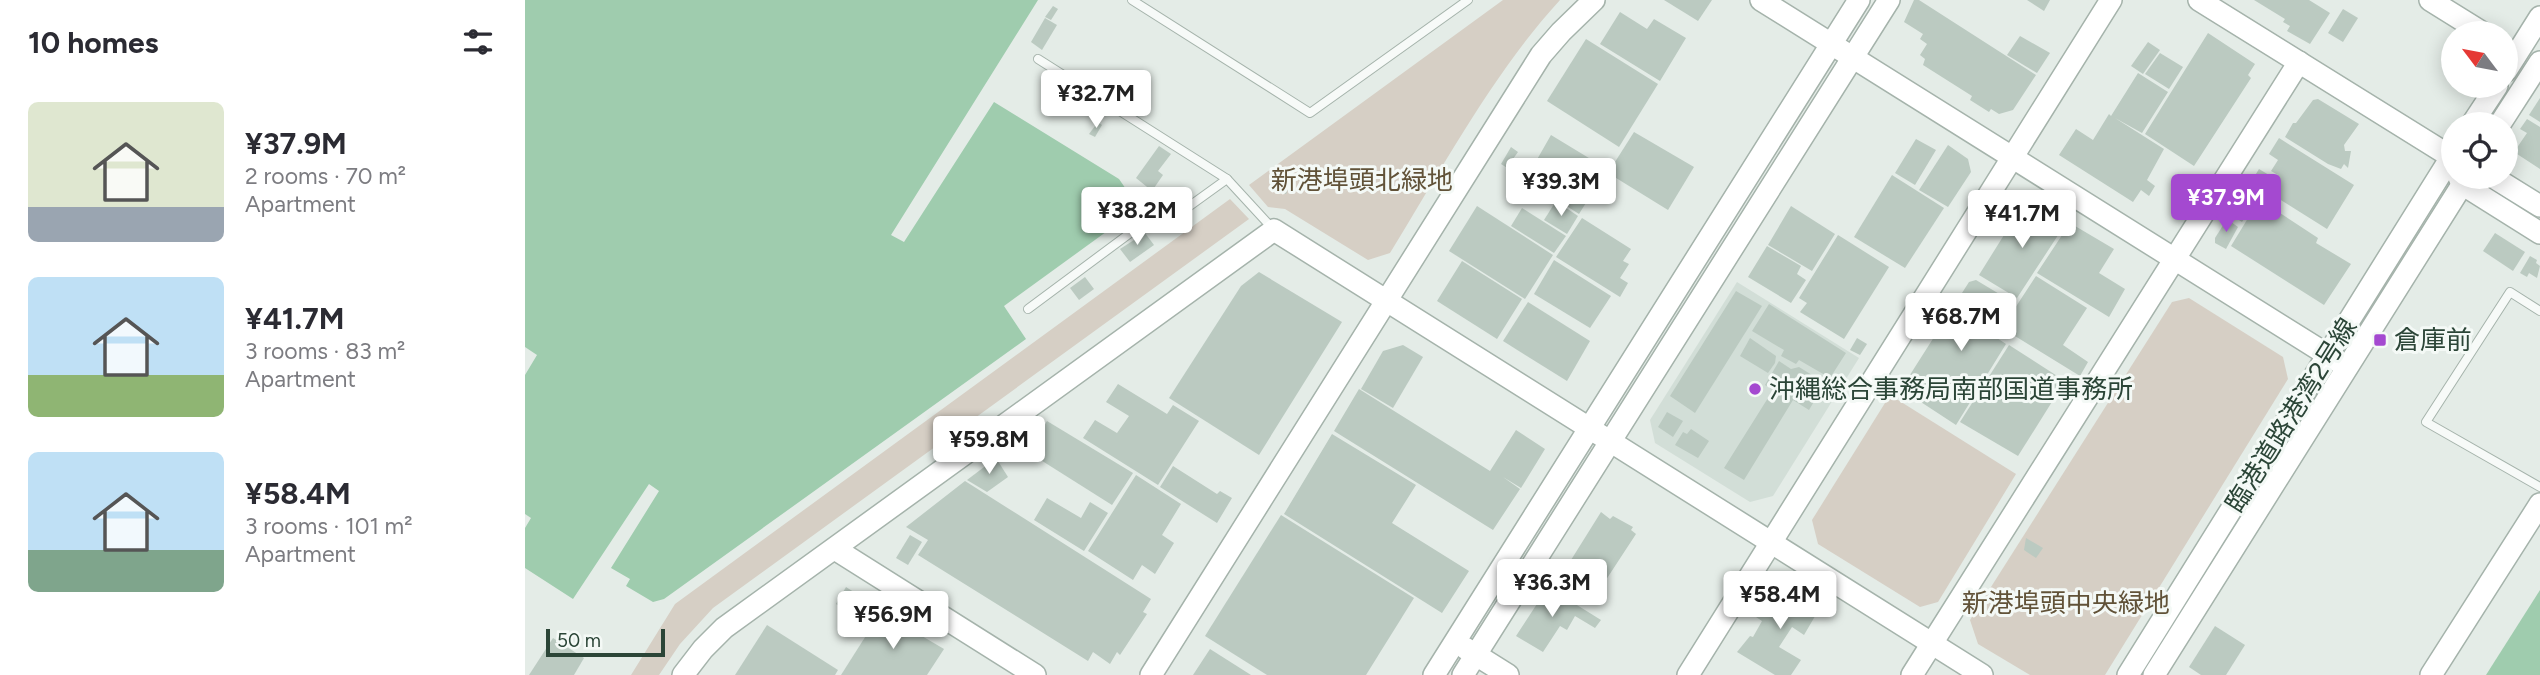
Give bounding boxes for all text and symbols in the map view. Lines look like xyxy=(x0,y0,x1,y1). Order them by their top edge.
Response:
north arrow xyxy=(2441,21,2518,98)
map controls xyxy=(2441,21,2518,189)
icon: filters xyxy=(459,23,497,61)
text: 10 homes xyxy=(28,24,159,61)
pin: ¥32.7M xyxy=(1039,71,1153,130)
text: ¥32.7M xyxy=(1057,79,1135,107)
button: locate xyxy=(2441,112,2518,189)
text: ¥37.9M xyxy=(245,125,347,162)
icon: home xyxy=(84,130,168,214)
pin: ¥39.3M xyxy=(1504,158,1618,218)
text: 2 rooms · 70 m² xyxy=(245,162,406,190)
park label: 新港埠頭北緑地 xyxy=(1271,164,1453,196)
text: ¥39.3M xyxy=(1522,167,1600,195)
pin: ¥37.9M xyxy=(2169,174,2283,234)
text: ¥37.9M xyxy=(2187,183,2265,211)
pin: ¥38.2M xyxy=(1080,188,1194,247)
text: Apartment xyxy=(245,190,356,218)
pin: ¥41.7M xyxy=(1965,190,2079,250)
text: ¥38.2M xyxy=(1097,196,1177,224)
text: ¥41.7M xyxy=(1984,199,2060,227)
pin: ¥68.7M xyxy=(1904,294,2018,353)
text: ¥41.7M xyxy=(245,300,344,337)
text: ¥68.7M xyxy=(1921,302,2001,330)
icon: home xyxy=(84,305,168,389)
street label: 臨港道路港湾2号線 xyxy=(2218,312,2364,518)
place label: 倉庫前 xyxy=(2394,324,2472,356)
marker: 倉庫前 xyxy=(2372,332,2388,348)
text: 3 rooms · 83 m² xyxy=(245,337,405,365)
text: Apartment xyxy=(245,365,356,393)
place label: 沖縄総合事務局南部国道事務所 xyxy=(1769,373,2133,405)
marker: 沖縄総合事務局南部国道事務所 xyxy=(1747,381,1763,397)
pin: ¥59.8M xyxy=(932,416,1046,476)
text: ¥59.8M xyxy=(949,425,1029,453)
text: ¥58.4M xyxy=(245,475,351,512)
icon: home xyxy=(84,480,168,564)
text: 3 rooms · 101 m² xyxy=(245,512,412,540)
text: Apartment xyxy=(245,540,356,568)
pin: ¥36.3M xyxy=(1495,560,1609,619)
text: ¥36.3M xyxy=(1513,568,1591,596)
pin: ¥58.4M xyxy=(1723,572,1837,631)
text: ¥58.4M xyxy=(1739,580,1821,608)
park label: 新港埠頭中央緑地 xyxy=(1962,587,2170,619)
pin: ¥56.9M xyxy=(836,592,950,651)
text: ¥56.9M xyxy=(853,600,933,628)
scale bar xyxy=(546,626,665,658)
text: 50 m xyxy=(557,629,601,652)

